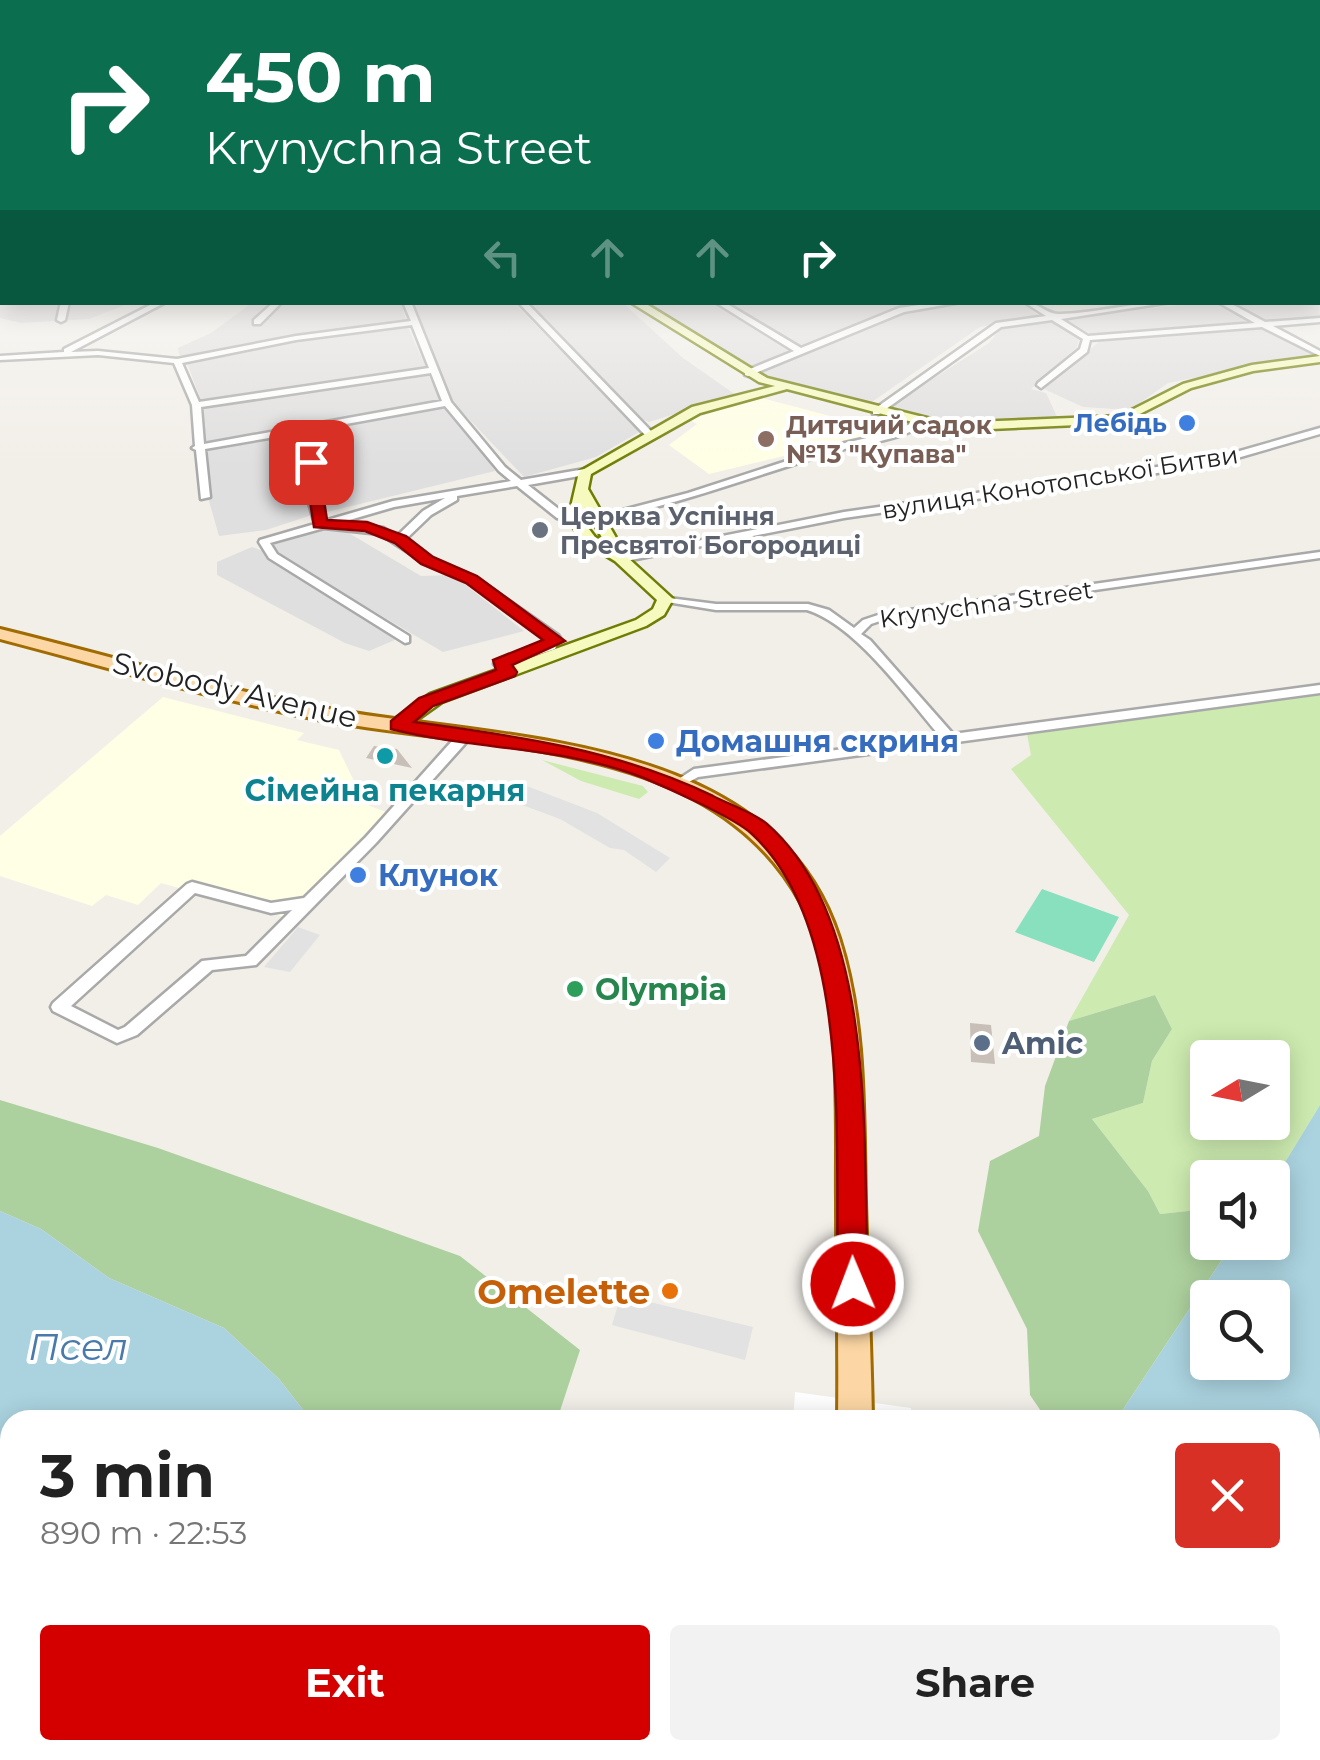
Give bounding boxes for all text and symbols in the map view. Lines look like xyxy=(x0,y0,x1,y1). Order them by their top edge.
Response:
text: 450 m xyxy=(205,34,436,120)
icon: right xyxy=(40,40,170,170)
text: Krynychna Street xyxy=(205,120,592,175)
icon: left xyxy=(475,230,530,285)
icon: ahead xyxy=(580,230,635,285)
icon: ahead xyxy=(685,230,740,285)
icon: right xyxy=(790,230,845,285)
place label: Лебідь xyxy=(1074,408,1167,438)
place label: Дитячий садок №13 "Купава" xyxy=(786,410,992,469)
marker: Лебідь xyxy=(1176,412,1198,434)
pin xyxy=(269,420,354,505)
marker: Дитячий садок №13 "Купава" xyxy=(755,428,777,450)
icon: arrive xyxy=(284,435,339,490)
street label: вулиця Конотопської Битви xyxy=(880,439,1240,525)
place label: Церква Успіння Пресвятої Богородиці xyxy=(560,501,861,560)
marker: Церква Успіння Пресвятої Богородиці xyxy=(529,519,551,541)
street label: Krynychna Street xyxy=(877,574,1095,634)
street label: Svobody Avenue xyxy=(109,644,361,736)
place label: Домашня скриня xyxy=(676,723,959,760)
marker: Домашня скриня xyxy=(645,730,667,752)
marker: Сімейна пекарня xyxy=(374,745,396,767)
place label: Сімейна пекарня xyxy=(245,772,525,809)
place label: Клунок xyxy=(378,857,499,894)
marker: Клунок xyxy=(347,864,369,886)
place label: Olympia xyxy=(595,971,727,1008)
marker: Olympia xyxy=(564,978,586,1000)
place label: Amic xyxy=(1001,1025,1083,1062)
marker: Amic xyxy=(971,1032,993,1054)
north arrow xyxy=(1190,1040,1290,1140)
map controls xyxy=(1190,1040,1290,1380)
button: sound xyxy=(1190,1160,1290,1260)
position arrow xyxy=(801,1232,905,1336)
place label: Omelette xyxy=(477,1270,650,1313)
marker: Omelette xyxy=(659,1280,681,1302)
button: search xyxy=(1190,1280,1290,1380)
water label: Псел xyxy=(28,1323,128,1370)
text: 3 min xyxy=(40,1439,215,1512)
button: close xyxy=(1175,1443,1280,1548)
text: 890 m · 22:53 xyxy=(40,1513,247,1552)
button: Exit xyxy=(40,1625,650,1740)
button: Share xyxy=(670,1625,1280,1740)

